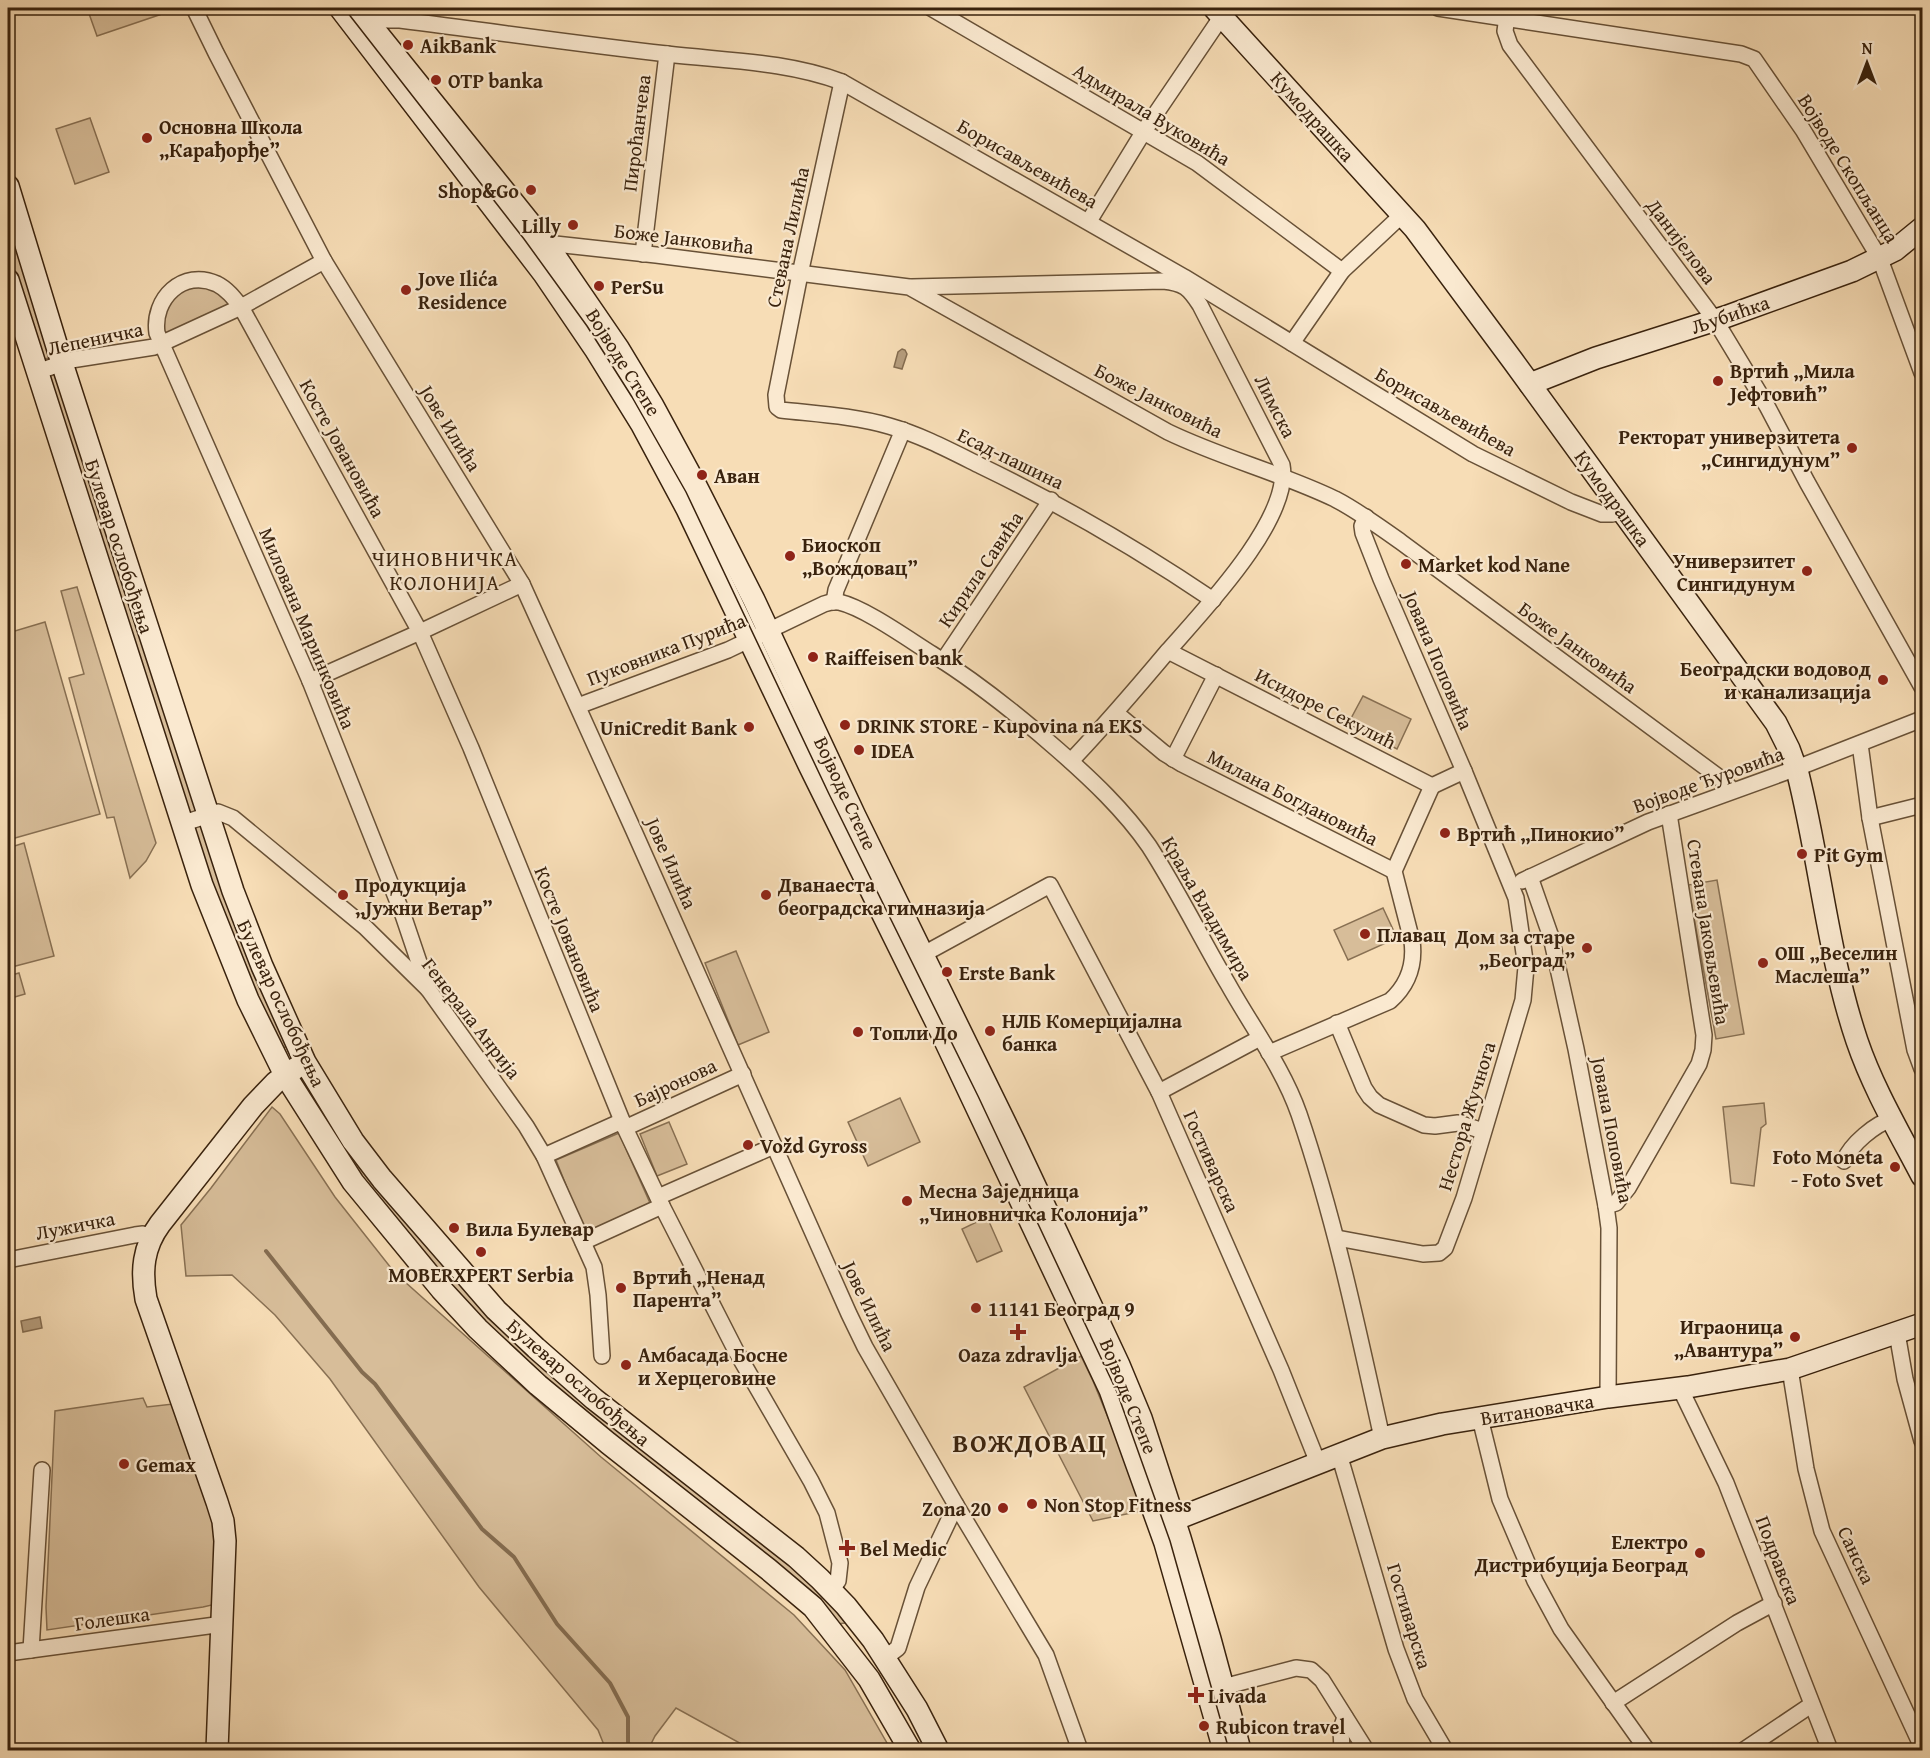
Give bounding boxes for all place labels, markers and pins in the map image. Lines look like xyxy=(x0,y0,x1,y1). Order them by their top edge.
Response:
place label: AikBank xyxy=(420,31,497,60)
marker: AikBank xyxy=(401,38,415,52)
place label: OTP banka xyxy=(448,66,544,95)
marker: OTP banka xyxy=(429,73,443,87)
place label: Основна Школа „Карађорђе” xyxy=(159,112,303,164)
marker: Основна Школа „Карађорђе” xyxy=(140,131,154,145)
place label: Shop&Go xyxy=(438,176,519,205)
marker: Shop&Go xyxy=(524,183,538,197)
place label: Lilly xyxy=(522,211,562,240)
marker: Lilly xyxy=(566,218,580,232)
place label: Jove Ilića Residence xyxy=(415,264,507,316)
place label: PerSu xyxy=(611,272,664,301)
marker: PerSu xyxy=(592,279,606,293)
marker: Jove Ilića Residence xyxy=(399,283,413,297)
place label: Вртић „Мила Јефтовић” xyxy=(1727,356,1856,408)
marker: Вртић „Мила Јефтовић” xyxy=(1711,374,1725,388)
place label: Ректорат универзитета „Сингидунум” xyxy=(1618,422,1841,474)
marker: Ректорат универзитета „Сингидунум” xyxy=(1845,441,1859,455)
place label: Аван xyxy=(714,461,760,490)
marker: Аван xyxy=(695,468,709,482)
place label: Биоскоп „Вождовац” xyxy=(802,530,918,582)
place label: Универзитет Сингидунум xyxy=(1673,546,1795,598)
marker: Биоскоп „Вождовац” xyxy=(783,549,797,563)
place label: Market kod Nane xyxy=(1418,550,1570,579)
marker: Market kod Nane xyxy=(1399,557,1413,571)
marker: Универзитет Сингидунум xyxy=(1800,564,1814,578)
place label: Raiffeisen bank xyxy=(825,643,963,672)
marker: Raiffeisen bank xyxy=(806,650,820,664)
place label: Београдски водовод и канализација xyxy=(1680,654,1872,706)
marker: Београдски водовод и канализација xyxy=(1876,673,1890,687)
place label: DRINK STORE - Kupovina na EKS xyxy=(857,711,1143,740)
place label: UniCredit Bank xyxy=(600,713,738,742)
marker: DRINK STORE - Kupovina na EKS xyxy=(838,718,852,732)
marker: UniCredit Bank xyxy=(742,720,756,734)
place label: IDEA xyxy=(871,736,914,765)
marker: IDEA xyxy=(852,743,866,757)
place label: Вртић „Пинокио” xyxy=(1457,819,1624,848)
marker: Вртић „Пинокио” xyxy=(1438,826,1452,840)
place label: Pit Gym xyxy=(1814,840,1883,869)
marker: Pit Gym xyxy=(1795,847,1809,861)
place label: Продукција „Јужни Ветар” xyxy=(355,870,493,922)
place label: Дванаеста београдска гимназија xyxy=(777,870,986,922)
marker: Продукција „Јужни Ветар” xyxy=(336,888,350,902)
marker: Дванаеста београдска гимназија xyxy=(759,888,773,902)
place label: Плавац xyxy=(1377,920,1446,949)
place label: Дом за старе „Београд” xyxy=(1454,922,1575,974)
marker: Плавац xyxy=(1358,927,1372,941)
place label: ОШ „Веселин Маслеша” xyxy=(1775,938,1897,990)
marker: Дом за старе „Београд” xyxy=(1580,941,1594,955)
marker: ОШ „Веселин Маслеша” xyxy=(1756,956,1770,970)
place label: Erste Bank xyxy=(959,958,1056,987)
marker: Erste Bank xyxy=(940,965,954,979)
place label: НЛБ Комерцијална банка xyxy=(1002,1006,1183,1058)
place label: Топли До xyxy=(870,1018,958,1047)
marker: НЛБ Комерцијална банка xyxy=(983,1024,997,1038)
marker: Топли До xyxy=(851,1025,865,1039)
place label: Vožd Gyross xyxy=(760,1131,867,1160)
marker: Vožd Gyross xyxy=(741,1138,755,1152)
place label: Foto Moneta - Foto Svet xyxy=(1773,1142,1884,1194)
marker: Foto Moneta - Foto Svet xyxy=(1888,1160,1902,1174)
place label: Месна Заједница „Чиновничка Колонија” xyxy=(919,1176,1148,1228)
marker: Месна Заједница „Чиновничка Колонија” xyxy=(900,1194,914,1208)
place label: Вила Булевар xyxy=(466,1214,594,1243)
marker: Вила Булевар xyxy=(447,1221,461,1235)
marker: MOBERXPERT Serbia xyxy=(474,1245,488,1259)
place label: MOBERXPERT Serbia xyxy=(388,1260,574,1289)
place label: Вртић „Ненад Парента” xyxy=(633,1262,765,1314)
marker: Вртић „Ненад Парента” xyxy=(614,1281,628,1295)
place label: 11141 Београд 9 xyxy=(988,1294,1135,1323)
marker: 11141 Београд 9 xyxy=(969,1301,983,1315)
place label: Играоница „Авантура” xyxy=(1674,1312,1784,1364)
marker: Oaza zdravlja xyxy=(1011,1325,1025,1339)
marker: Играоница „Авантура” xyxy=(1788,1330,1802,1344)
place label: Амбасада Босне и Херцеговине xyxy=(638,1340,788,1392)
place label: Oaza zdravlja xyxy=(958,1340,1079,1369)
marker: Амбасада Босне и Херцеговине xyxy=(619,1358,633,1372)
place label: Gemax xyxy=(136,1450,196,1479)
marker: Gemax xyxy=(117,1457,131,1471)
place label: Non Stop Fitness xyxy=(1044,1490,1192,1519)
place label: Zona 20 xyxy=(922,1494,991,1523)
marker: Non Stop Fitness xyxy=(1025,1497,1039,1511)
marker: Zona 20 xyxy=(996,1501,1010,1515)
place label: Електро Дистрибуција Београд xyxy=(1474,1527,1688,1579)
place label: Bel Medic xyxy=(860,1534,947,1563)
marker: Bel Medic xyxy=(838,1539,856,1557)
marker: Електро Дистрибуција Београд xyxy=(1693,1546,1707,1560)
place label: Livada xyxy=(1208,1681,1267,1710)
marker: Livada xyxy=(1189,1688,1203,1702)
place label: Rubicon travel xyxy=(1216,1712,1345,1741)
marker: Rubicon travel xyxy=(1197,1719,1211,1733)

